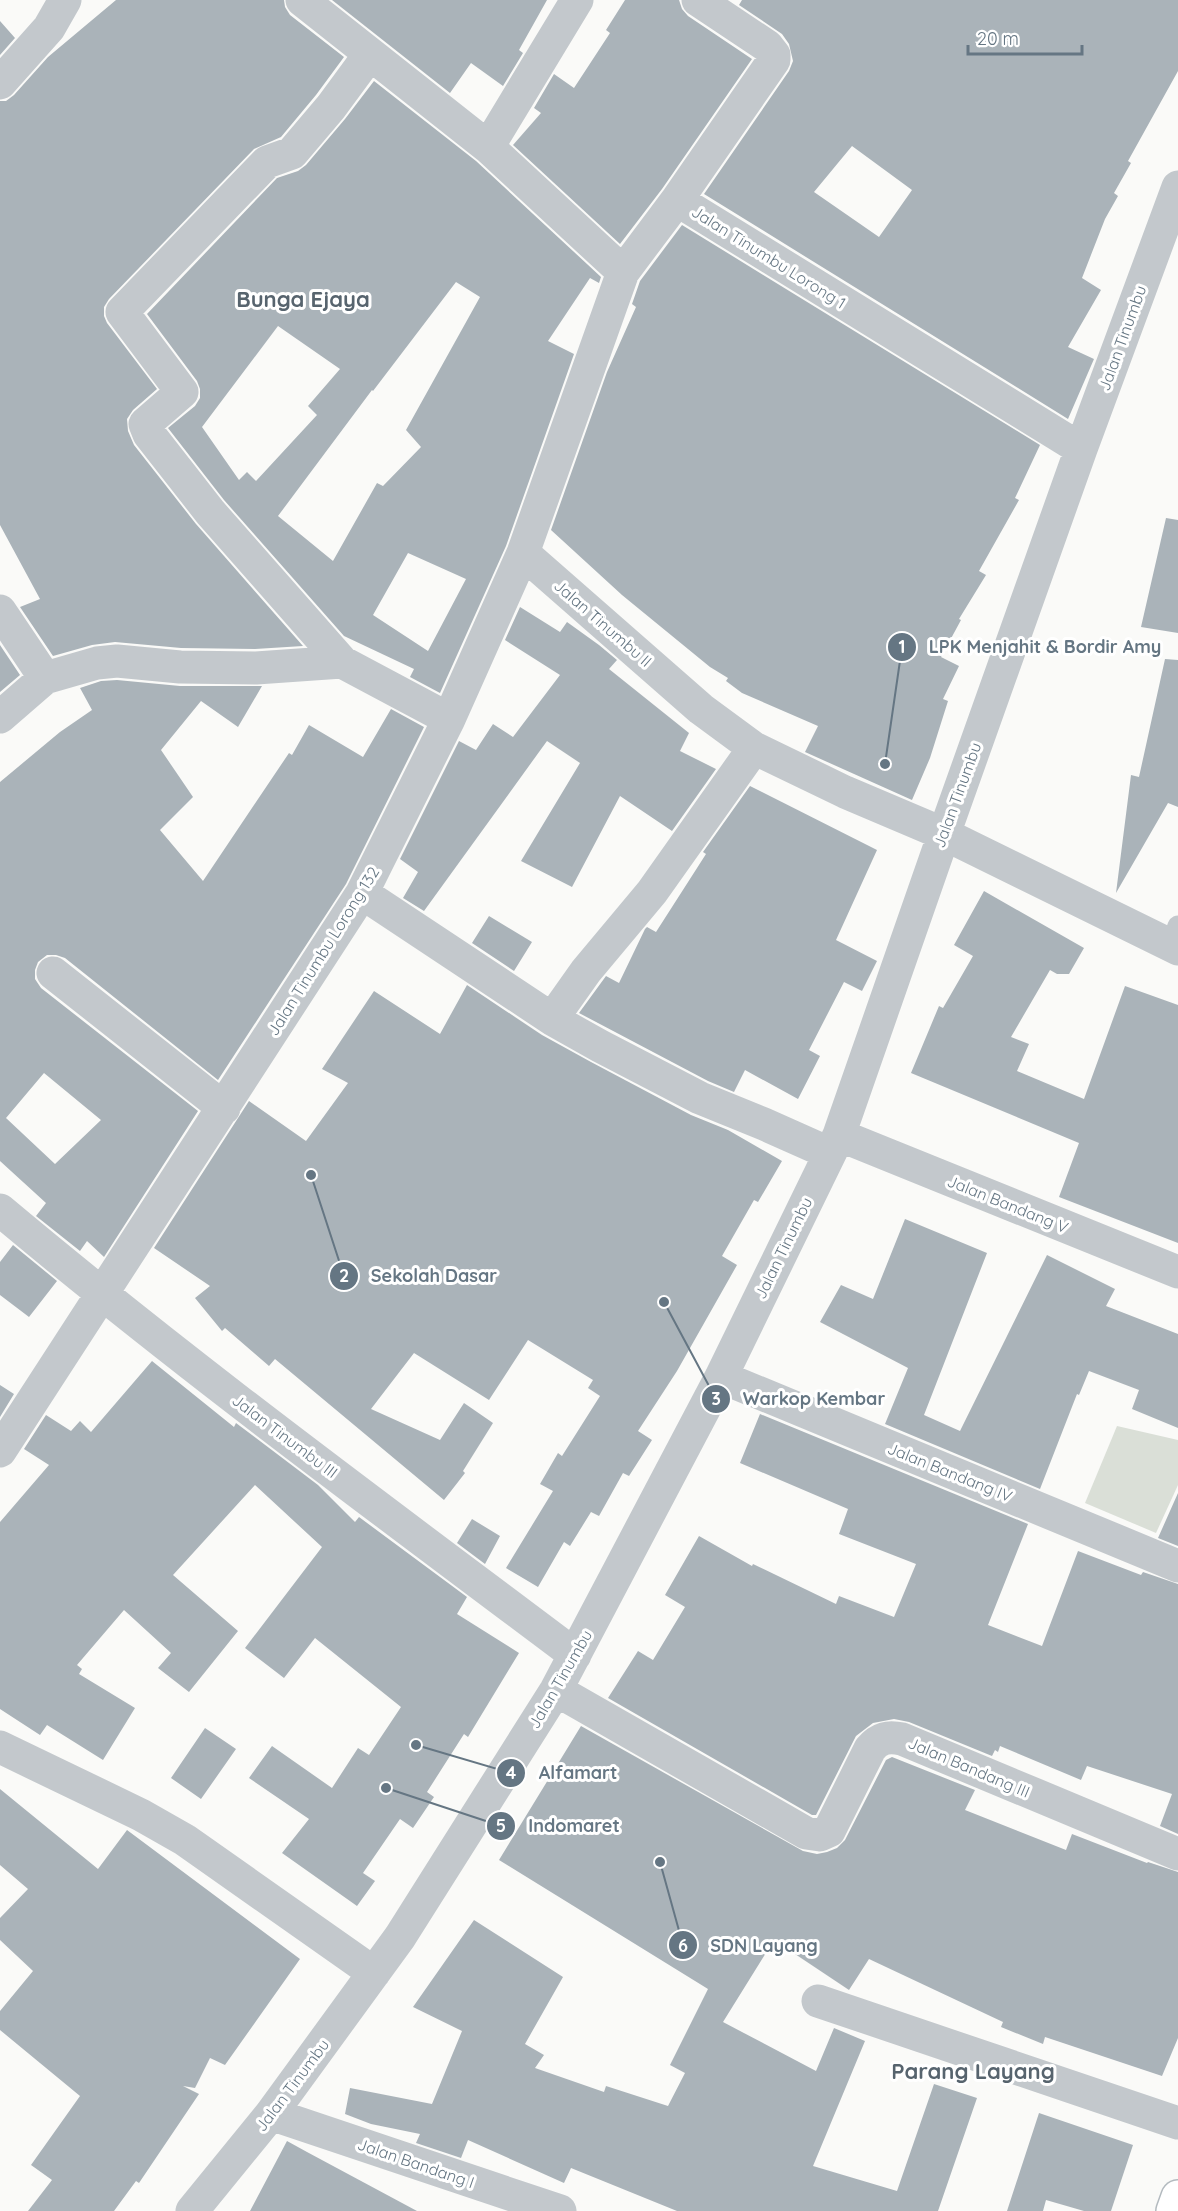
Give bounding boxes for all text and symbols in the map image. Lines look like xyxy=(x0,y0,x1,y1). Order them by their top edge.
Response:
scale bar xyxy=(968,18,1082,56)
text: 20 m xyxy=(977,27,1019,50)
street label: Jalan Tinumbu Lorong 1 xyxy=(688,201,850,313)
street label: Jalan Tinumbu xyxy=(1094,283,1150,393)
district label: Bunga Ejaya xyxy=(236,285,370,313)
street label: Jalan Tinumbu II xyxy=(550,575,656,671)
callout: LPK Menjahit & Bordir Amy xyxy=(887,629,1173,665)
text: 1 xyxy=(898,635,906,658)
text: LPK Menjahit & Bordir Amy xyxy=(929,635,1161,658)
street label: Jalan Tinumbu xyxy=(929,740,985,850)
street label: Jalan Tinumbu Lorong 132 xyxy=(263,863,383,1039)
street label: Jalan Bandang V xyxy=(945,1171,1072,1238)
street label: Jalan Tinumbu xyxy=(750,1194,816,1302)
callout: Sekolah Dasar xyxy=(329,1258,509,1294)
text: 2 xyxy=(339,1264,349,1287)
text: Sekolah Dasar xyxy=(371,1264,497,1287)
callout: Warkop Kembar xyxy=(701,1381,897,1417)
text: 3 xyxy=(711,1387,721,1410)
text: Warkop Kembar xyxy=(743,1387,885,1410)
street label: Jalan Tinumbu III xyxy=(228,1390,342,1482)
street label: Jalan Bandang IV xyxy=(885,1438,1016,1506)
street label: Jalan Tinumbu xyxy=(524,1626,596,1732)
street label: Jalan Bandang III xyxy=(905,1732,1033,1802)
callout: Alfamart xyxy=(496,1755,629,1791)
text: 4 xyxy=(506,1761,517,1784)
text: Alfamart xyxy=(539,1761,617,1784)
callout: Indomaret xyxy=(486,1808,631,1844)
text: 5 xyxy=(496,1814,506,1837)
text: Indomaret xyxy=(528,1814,620,1837)
callout: SDN Layang xyxy=(668,1927,829,1963)
text: 6 xyxy=(678,1934,688,1957)
text: SDN Layang xyxy=(710,1934,818,1957)
street label: Jalan Tinumbu xyxy=(251,2035,333,2135)
district label: Parang Layang xyxy=(891,2057,1055,2085)
street label: Jalan Bandang I xyxy=(355,2134,477,2192)

